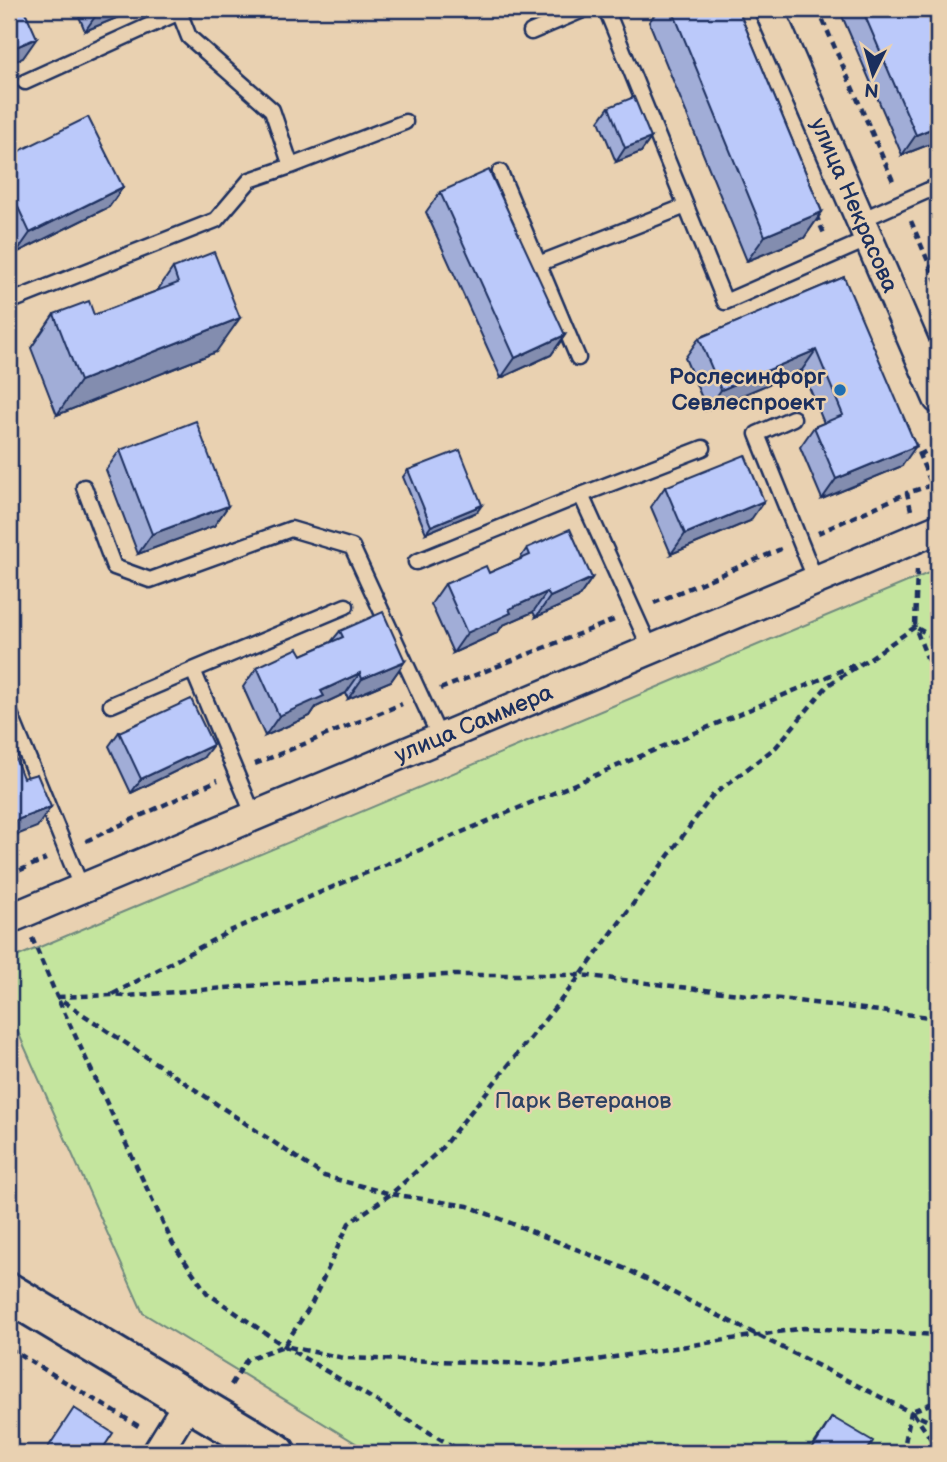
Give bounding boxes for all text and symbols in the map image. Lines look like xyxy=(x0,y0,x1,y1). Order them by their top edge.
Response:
north arrow xyxy=(838,38,908,108)
text: N xyxy=(864,77,880,102)
street label: улица Некрасова xyxy=(804,114,904,297)
place label: Рослесинфорг Севлеспроект xyxy=(669,363,826,417)
marker: Рослесинфорг Севлеспроект xyxy=(832,382,848,398)
street label: улица Саммера xyxy=(390,678,557,769)
park label: Парк Ветеранов xyxy=(495,1087,671,1115)

